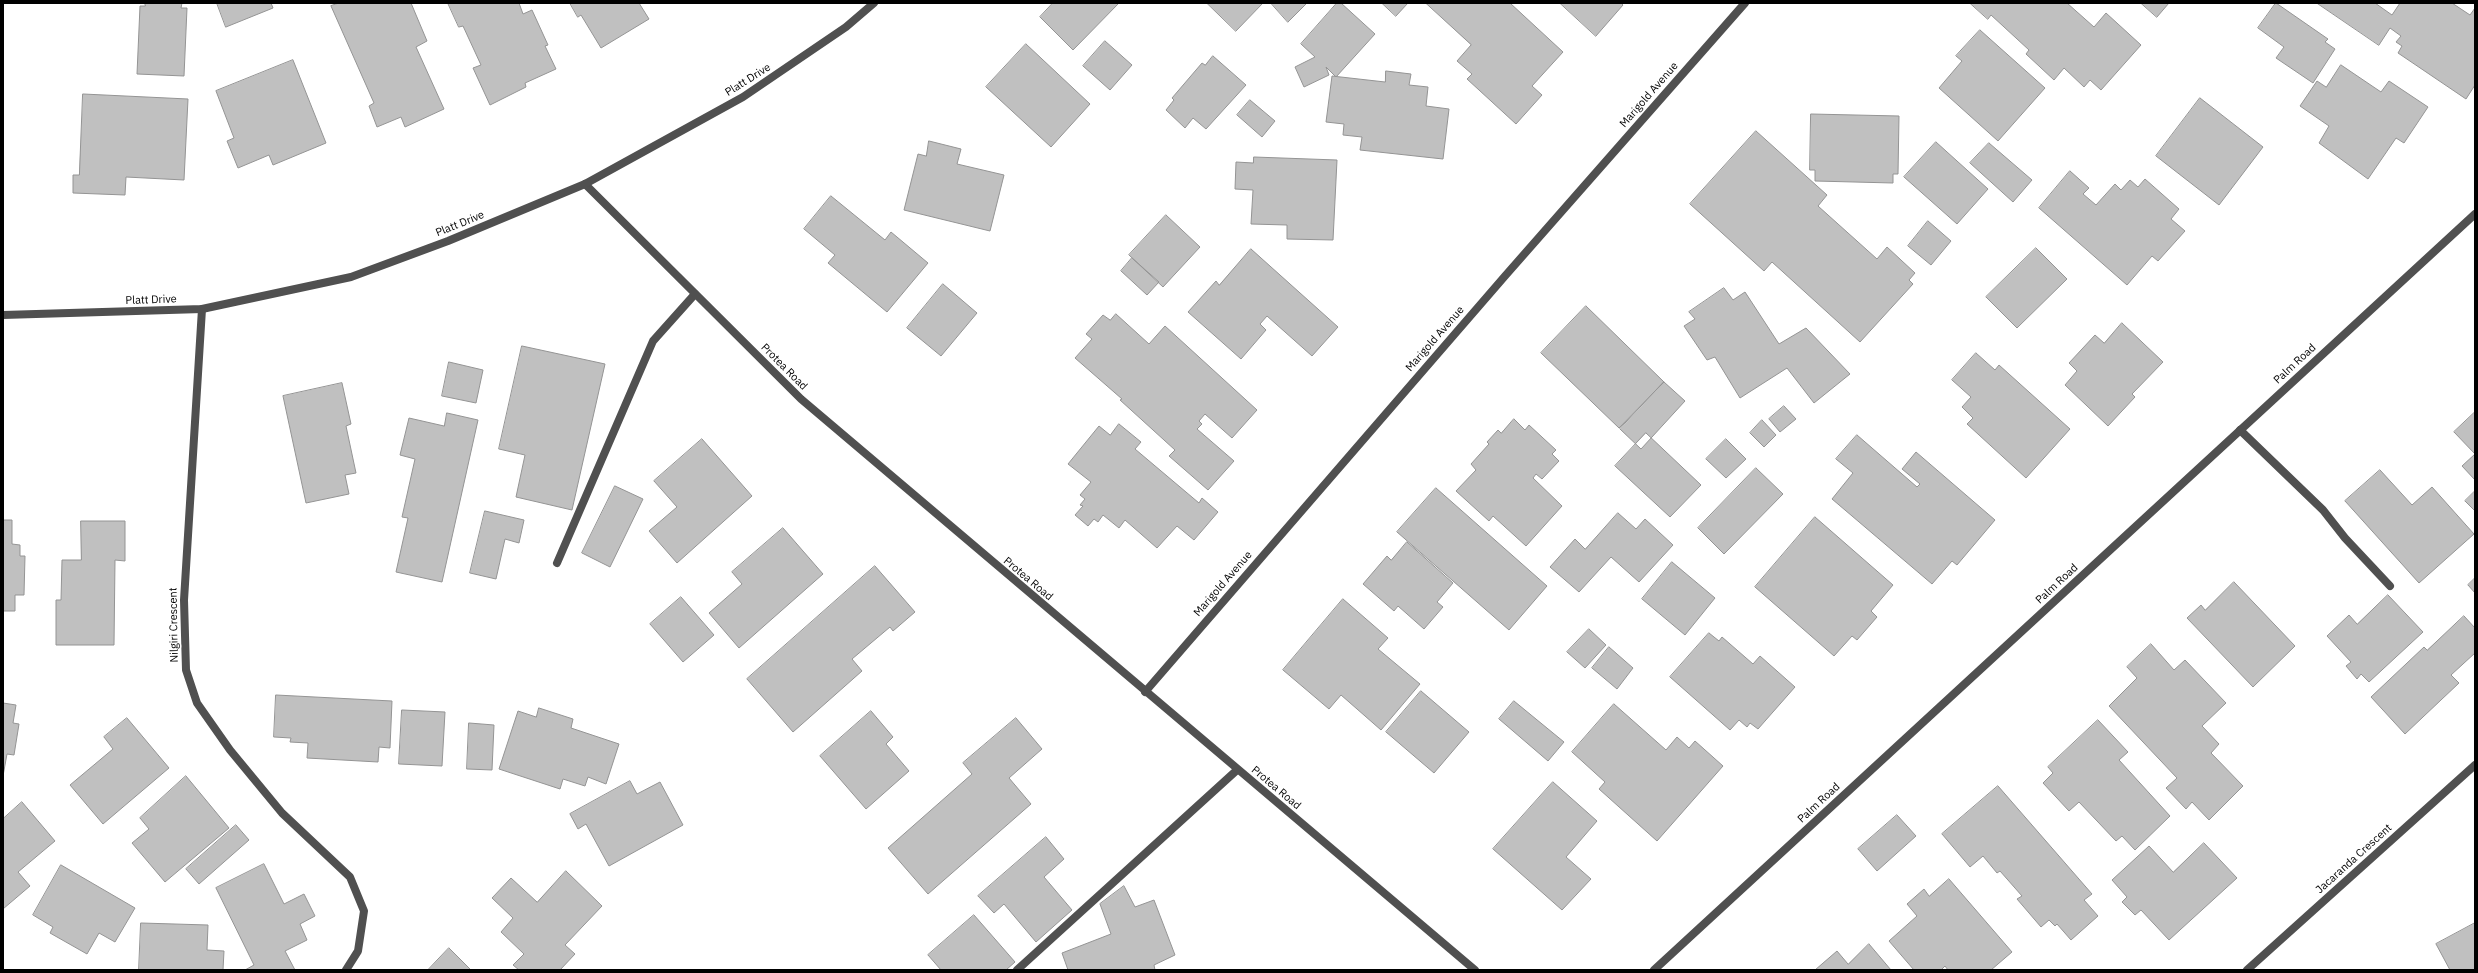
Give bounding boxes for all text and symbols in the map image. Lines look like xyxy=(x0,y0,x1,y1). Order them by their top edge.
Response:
street label: Marigold Avenue xyxy=(1617,60,1681,130)
street label: Platt Drive xyxy=(723,61,773,99)
street label: Platt Drive xyxy=(434,208,486,240)
street label: Platt Drive xyxy=(125,293,177,307)
street label: Marigold Avenue xyxy=(1403,304,1467,374)
street label: Protea Road xyxy=(758,341,810,393)
street label: Palm Road xyxy=(2271,341,2319,387)
street label: Marigold Avenue xyxy=(1191,549,1255,619)
street label: Protea Road xyxy=(1001,555,1055,603)
street label: Palm Road xyxy=(2033,561,2081,607)
street label: Nilgiri Crescent xyxy=(167,587,181,663)
street label: Protea Road xyxy=(1249,764,1303,812)
street label: Palm Road xyxy=(1795,780,1843,826)
street label: Jacaranda Crescent xyxy=(2313,821,2395,897)

